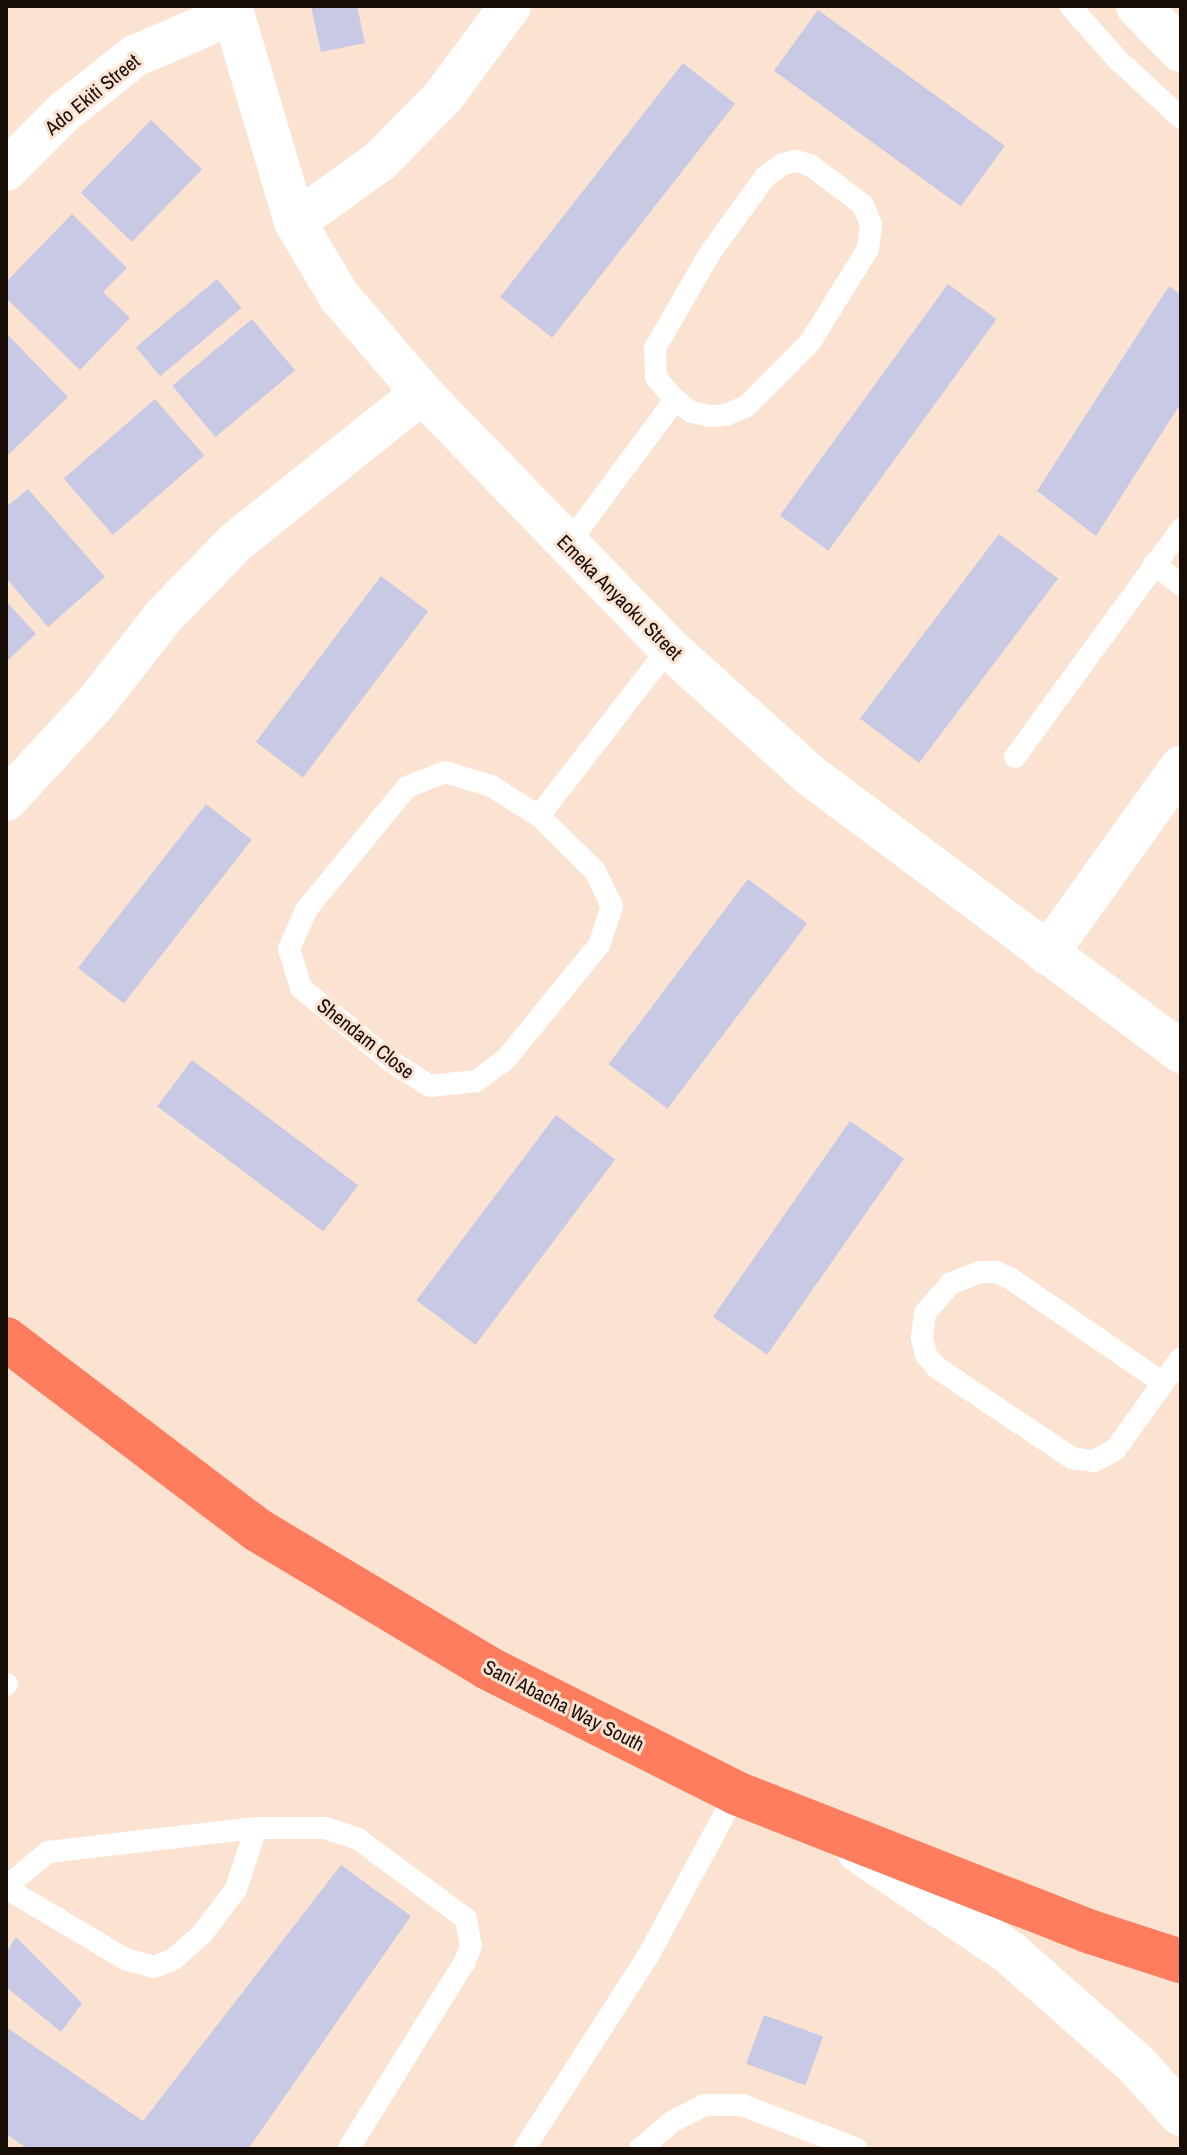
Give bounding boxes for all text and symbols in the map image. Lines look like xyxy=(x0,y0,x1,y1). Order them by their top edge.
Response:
street label: Ado Ekiti Street xyxy=(40,49,144,139)
street label: Emeka Anyaoku Street xyxy=(552,529,688,665)
street label: Shendam Close xyxy=(313,993,419,1083)
street label: Sani Abacha Way South xyxy=(479,1654,649,1756)

